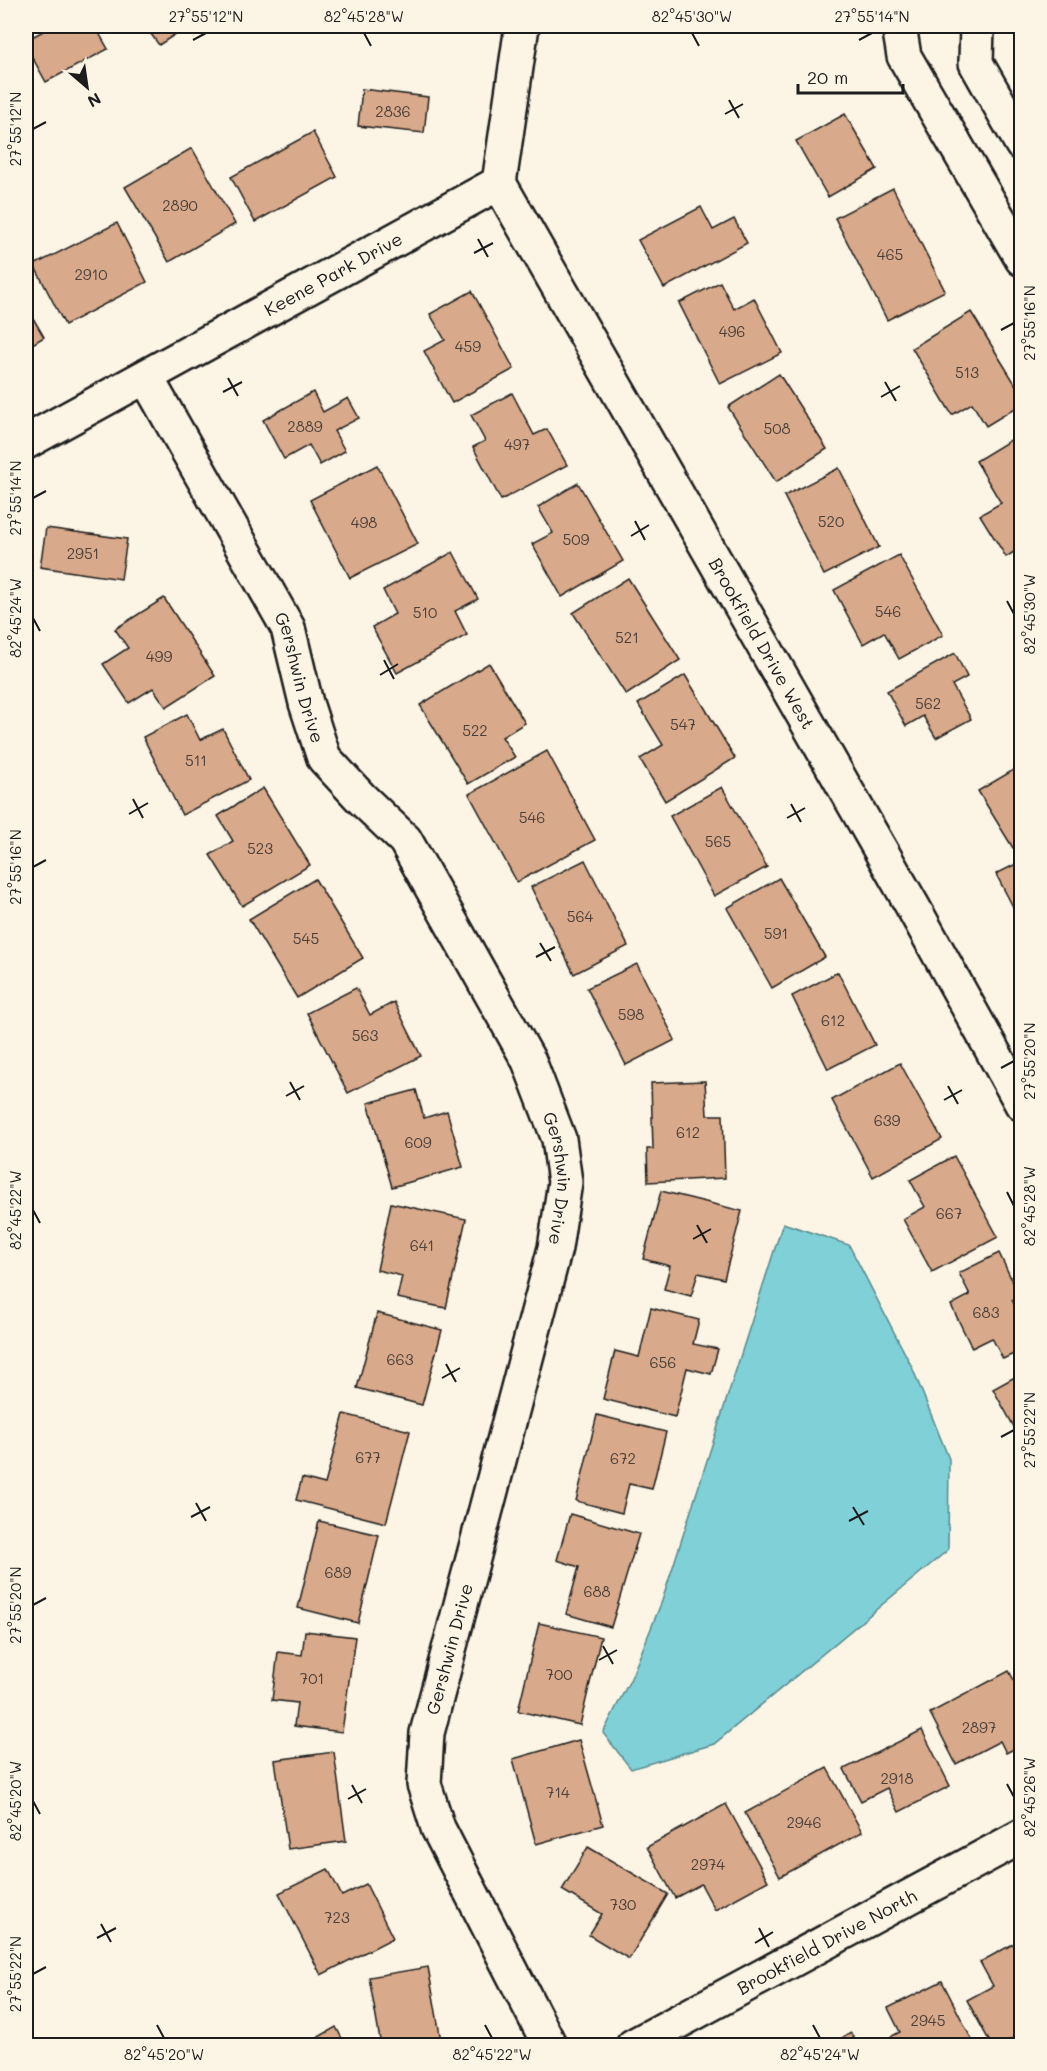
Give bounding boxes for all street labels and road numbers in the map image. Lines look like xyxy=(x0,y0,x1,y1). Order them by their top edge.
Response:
street label: Keene Park Drive xyxy=(260,226,406,321)
street label: Brookfield Drive West xyxy=(704,553,821,733)
street label: Gershwin Drive xyxy=(269,607,330,746)
street label: Gershwin Drive xyxy=(538,1108,577,1247)
street label: Gershwin Drive xyxy=(420,1581,478,1717)
street label: Brookfield Drive North xyxy=(732,1883,921,2000)

